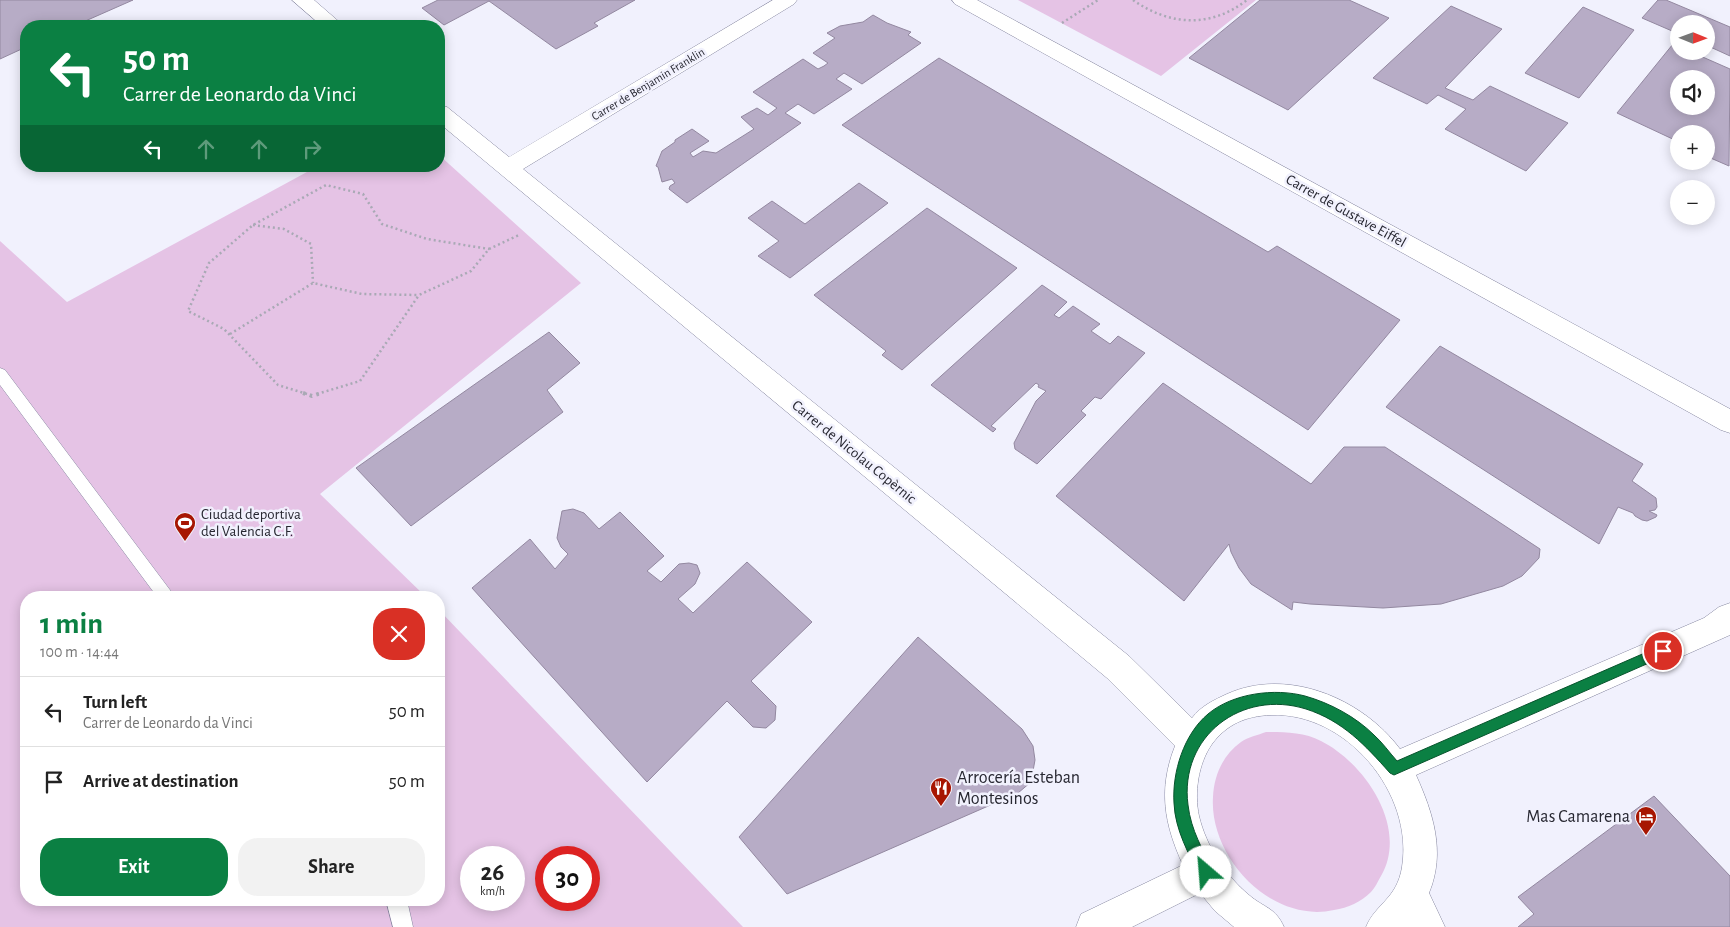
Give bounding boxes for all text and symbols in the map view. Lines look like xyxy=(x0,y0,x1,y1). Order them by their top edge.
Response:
north arrow xyxy=(1670,15,1715,60)
map controls xyxy=(1670,15,1715,225)
icon: left xyxy=(40,40,105,105)
text: 50 m xyxy=(123,42,190,77)
street label: Carrer de Benjamin Franklin xyxy=(589,46,707,123)
button: sound xyxy=(1670,70,1715,115)
text: Carrer de Leonardo da Vinci xyxy=(123,83,356,105)
button: + xyxy=(1670,125,1715,170)
icon: left xyxy=(139,135,167,163)
icon: ahead xyxy=(192,135,220,163)
icon: ahead xyxy=(245,135,273,163)
icon: right xyxy=(298,135,326,163)
street label: Carrer de Gustave Eiffel xyxy=(1283,172,1409,250)
button: − xyxy=(1670,180,1715,225)
street label: Carrer de Nicolau Copèrnic xyxy=(789,397,919,507)
place label: Ciudad deportiva del Valencia C.F. xyxy=(201,507,301,539)
sports icon: Ciudad deportiva del Valencia C.F. xyxy=(173,511,197,542)
button: close xyxy=(373,608,425,660)
text: 1 min xyxy=(40,609,103,639)
pin xyxy=(1642,630,1684,672)
icon: arrive xyxy=(1649,637,1677,665)
text: 100 m · 14:44 xyxy=(40,644,119,660)
text: Turn left xyxy=(83,693,147,712)
icon: left xyxy=(40,698,68,726)
text: 50 m xyxy=(389,702,425,721)
text: Carrer de Leonardo da Vinci xyxy=(83,715,253,731)
icon: arrive xyxy=(40,768,68,796)
place label: Arrocería Esteban Montesinos xyxy=(957,769,1080,808)
text: Arrive at destination xyxy=(83,772,239,791)
text: 50 m xyxy=(389,772,425,791)
restaurant icon: Arrocería Esteban Montesinos xyxy=(929,776,953,807)
hotel icon: Mas Camarena xyxy=(1634,805,1658,836)
place label: Mas Camarena xyxy=(1526,808,1630,826)
button: Exit xyxy=(40,838,228,896)
button: Share xyxy=(238,838,425,896)
position arrow xyxy=(1179,845,1231,897)
speed limit sign: 30 xyxy=(535,846,600,911)
text: 26 xyxy=(481,860,504,885)
text: km/h xyxy=(480,885,505,897)

